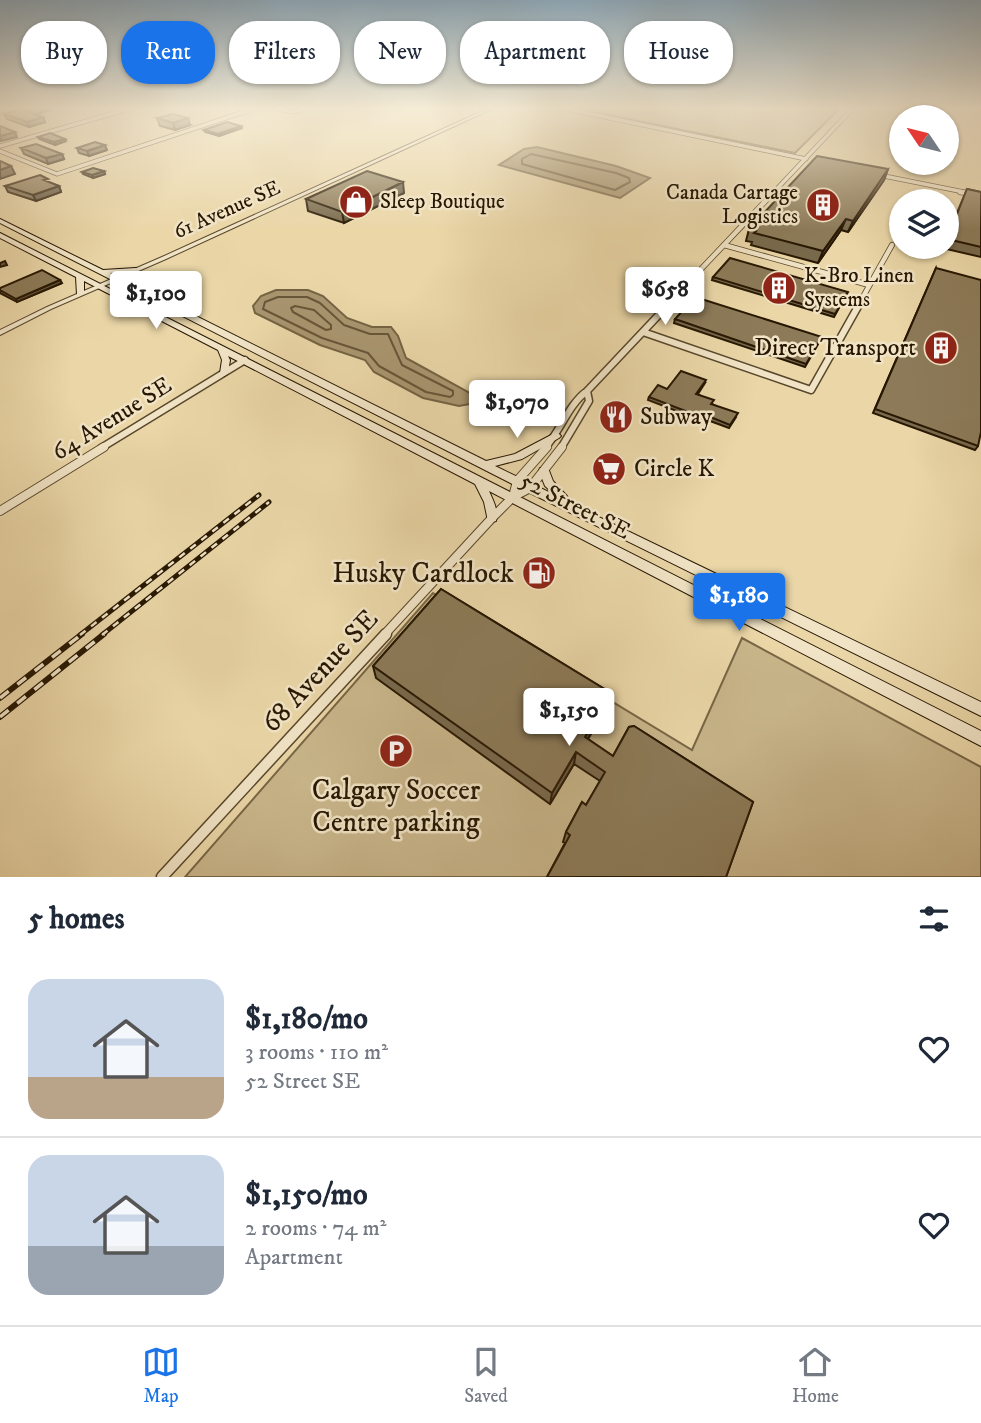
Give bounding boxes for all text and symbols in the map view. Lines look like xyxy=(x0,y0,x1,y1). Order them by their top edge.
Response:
chip: Buy xyxy=(21,21,107,84)
chip: Rent xyxy=(121,21,215,84)
chip: Filters xyxy=(229,21,340,84)
chip: New xyxy=(354,21,446,84)
chip: Apartment xyxy=(460,21,610,84)
chip: House xyxy=(624,21,733,84)
north arrow xyxy=(889,105,959,175)
map controls xyxy=(889,105,959,259)
street label: 61 Avenue SE xyxy=(170,175,284,245)
place label: Canada Cartage Logistics xyxy=(666,180,798,230)
shop icon: Sleep Boutique xyxy=(337,183,375,221)
building icon: Canada Cartage Logistics xyxy=(804,186,842,224)
place label: Sleep Boutique xyxy=(380,189,505,215)
button: layers xyxy=(889,189,959,259)
place label: K-Bro Linen Systems xyxy=(804,263,914,313)
pin: $658 xyxy=(624,268,706,327)
building icon: K-Bro Linen Systems xyxy=(760,269,798,307)
pin: $1,100 xyxy=(99,272,213,331)
text: $658 xyxy=(641,275,689,304)
text: $1,100 xyxy=(126,279,186,308)
building icon: Direct Transport xyxy=(922,329,960,367)
place label: Direct Transport xyxy=(754,333,916,363)
street label: 64 Avenue SE xyxy=(47,370,177,468)
pin: $1,070 xyxy=(460,380,574,440)
text: $1,070 xyxy=(485,388,549,417)
restaurant icon: Subway xyxy=(597,398,635,436)
place label: Subway xyxy=(640,402,713,432)
supermarket icon: Circle K xyxy=(590,450,628,488)
place label: Circle K xyxy=(634,454,714,484)
street label: 52 Street SE xyxy=(515,465,635,547)
fuel station icon: Husky Cardlock xyxy=(520,554,558,592)
place label: Husky Cardlock xyxy=(332,556,514,591)
pin: $1,180 xyxy=(682,574,796,633)
text: $1,180 xyxy=(709,581,769,610)
street label: 68 Avenue SE xyxy=(254,602,386,740)
pin: $1,150 xyxy=(512,688,626,748)
text: $1,150 xyxy=(539,696,599,725)
parking icon: Calgary Soccer Centre parking xyxy=(377,732,415,770)
place label: Calgary Soccer Centre parking xyxy=(312,773,481,840)
icon: filters xyxy=(915,900,953,938)
text: 5 homes xyxy=(28,901,124,938)
text: $1,180/mo xyxy=(245,1001,368,1038)
icon: home xyxy=(84,1007,168,1091)
icon: heart xyxy=(915,1030,953,1068)
text: 3 rooms · 110 m² xyxy=(245,1038,388,1067)
text: 52 Street SE xyxy=(245,1067,360,1096)
text: $1,150/mo xyxy=(245,1177,368,1214)
icon: home xyxy=(84,1183,168,1267)
icon: heart xyxy=(915,1206,953,1244)
text: 2 rooms · 74 m² xyxy=(245,1214,386,1243)
text: Apartment xyxy=(245,1243,343,1272)
tab: Map xyxy=(142,1343,180,1408)
tab: Saved xyxy=(464,1343,508,1408)
tab: Home xyxy=(792,1343,839,1408)

